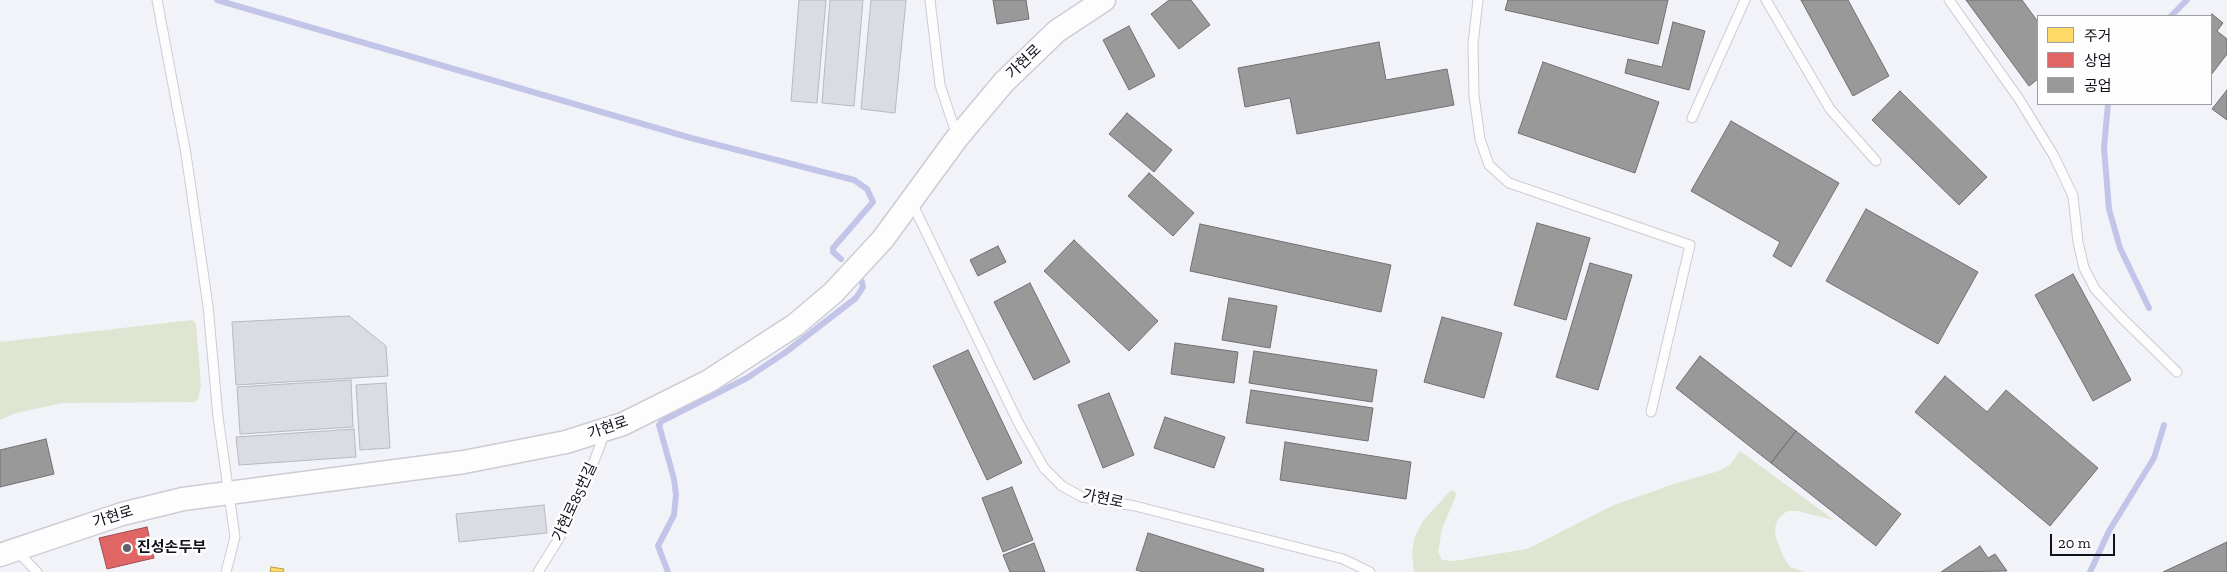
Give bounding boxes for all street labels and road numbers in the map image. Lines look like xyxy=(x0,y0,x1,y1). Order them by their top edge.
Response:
street label: 가현로 xyxy=(1003,41,1045,83)
street label: 가현로 xyxy=(585,413,631,443)
street label: 가현로85번길 xyxy=(549,460,601,544)
street label: 가현로 xyxy=(1081,486,1125,512)
street label: 가현로 xyxy=(91,502,135,532)

